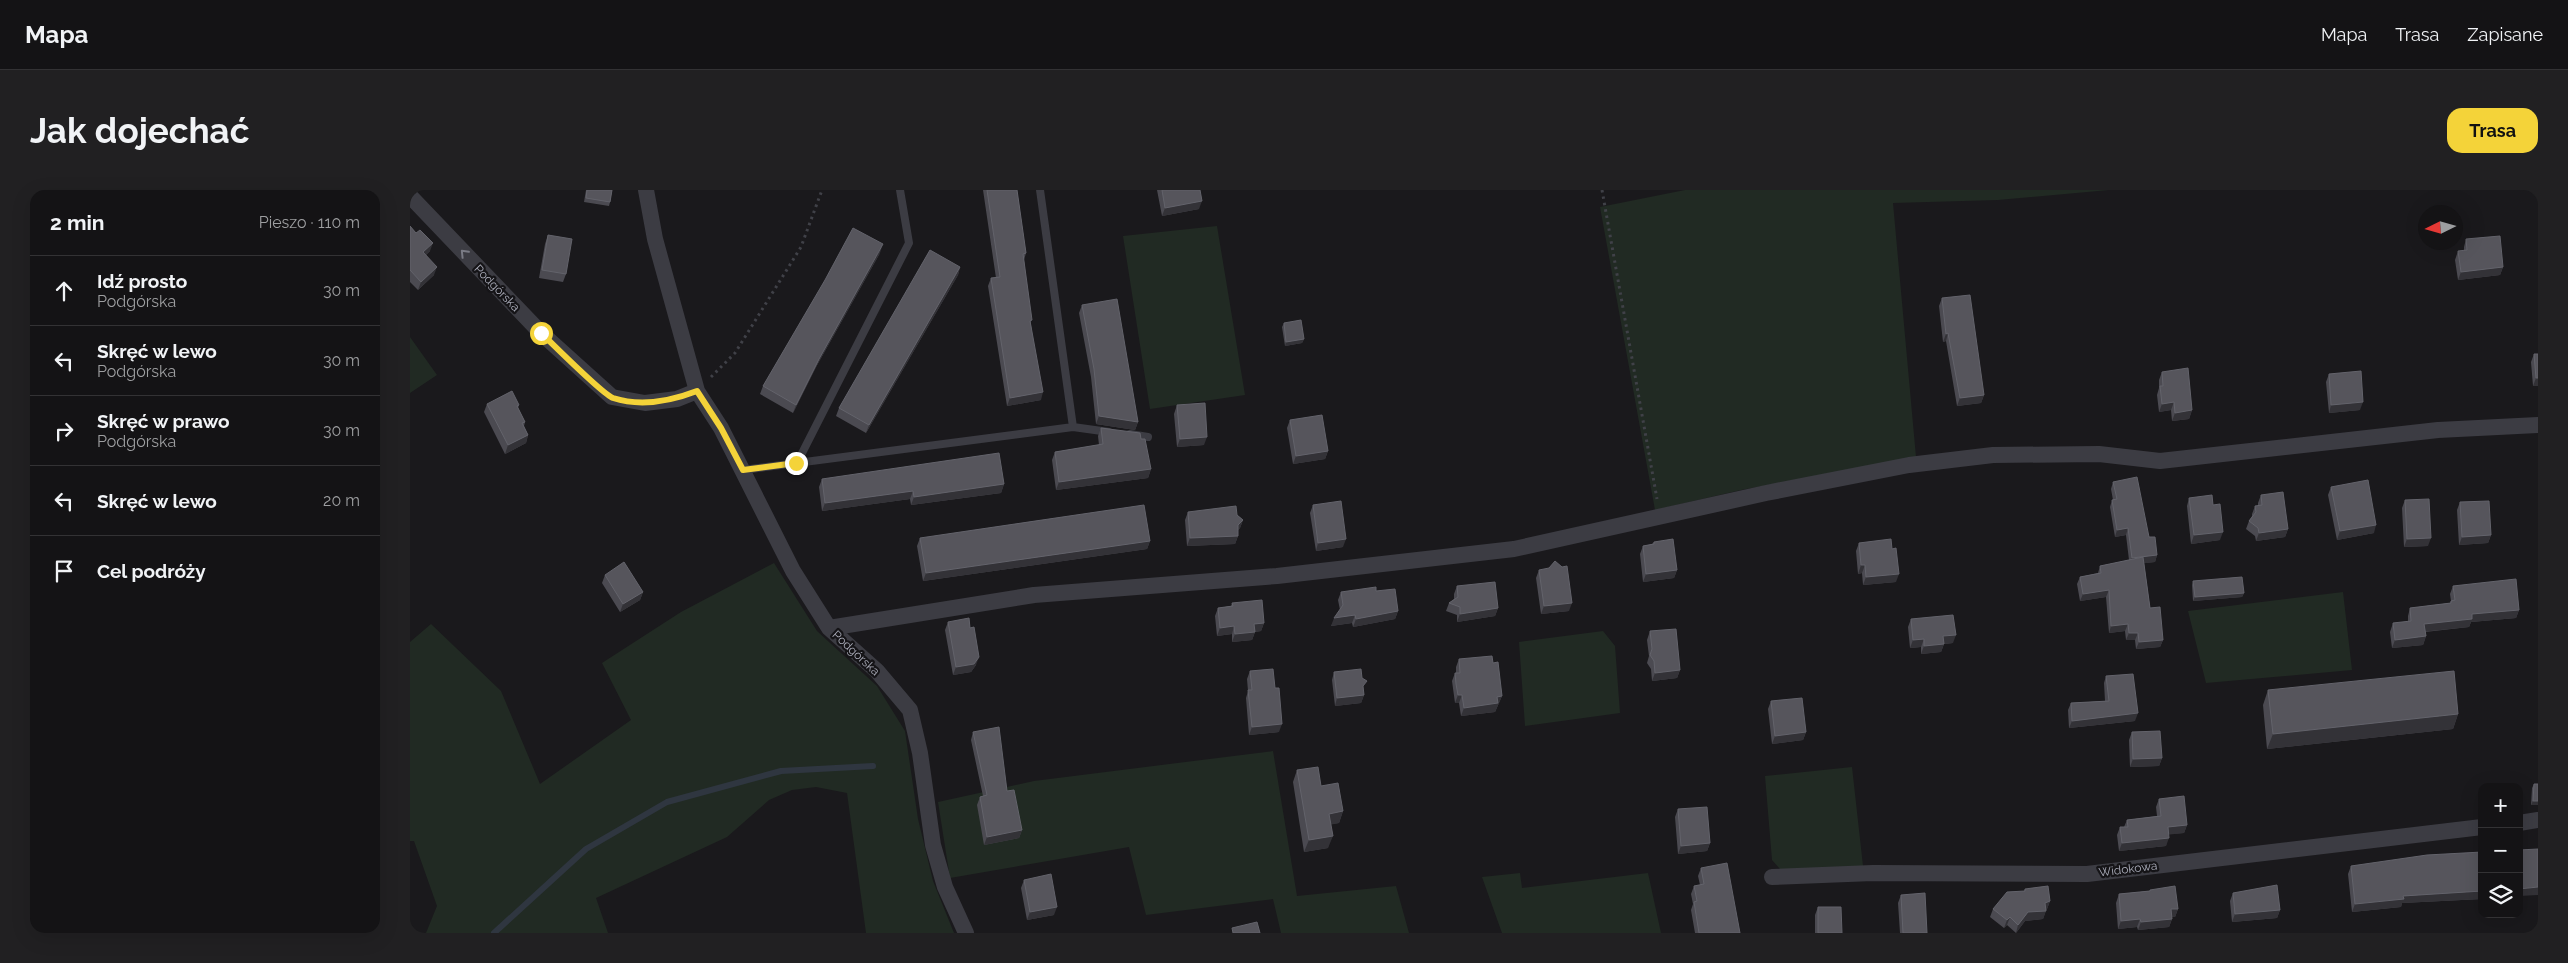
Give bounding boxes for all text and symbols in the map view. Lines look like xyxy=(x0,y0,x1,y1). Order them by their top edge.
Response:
text: Mapa xyxy=(25,20,88,49)
text: Mapa xyxy=(2321,24,2367,45)
text: Trasa xyxy=(2395,24,2439,45)
text: Zapisane xyxy=(2467,24,2543,45)
button: Trasa xyxy=(2447,108,2538,153)
text: Jak dojechać xyxy=(30,110,249,151)
north arrow xyxy=(2418,205,2463,250)
text: 2 min xyxy=(50,210,104,235)
text: Pieszo · 110 m xyxy=(259,213,360,232)
one-way arrow xyxy=(461,250,470,259)
street label: Podgórska xyxy=(471,262,523,314)
text: Idź prosto xyxy=(97,270,187,292)
icon: ahead xyxy=(50,277,78,305)
text: 30 m xyxy=(323,281,360,300)
text: Podgórska xyxy=(97,292,176,311)
route start xyxy=(530,322,553,345)
text: Skręć w lewo xyxy=(97,340,217,362)
icon: left xyxy=(50,347,78,375)
text: 30 m xyxy=(323,351,360,370)
text: Podgórska xyxy=(97,362,176,381)
text: Skręć w prawo xyxy=(97,410,230,432)
icon: right xyxy=(50,417,78,445)
text: 30 m xyxy=(323,421,360,440)
text: Podgórska xyxy=(97,432,176,451)
route end xyxy=(785,452,808,475)
icon: left xyxy=(50,487,78,515)
text: Skręć w lewo xyxy=(97,490,217,512)
text: 20 m xyxy=(323,491,360,510)
icon: arrive xyxy=(50,557,78,585)
text: Cel podróży xyxy=(97,560,206,582)
street label: Podgórska xyxy=(830,628,882,678)
map controls xyxy=(2478,783,2523,918)
button: + xyxy=(2478,783,2523,828)
button: − xyxy=(2478,828,2523,873)
street label: Widokowa xyxy=(2098,858,2158,880)
button: layers xyxy=(2478,873,2523,918)

